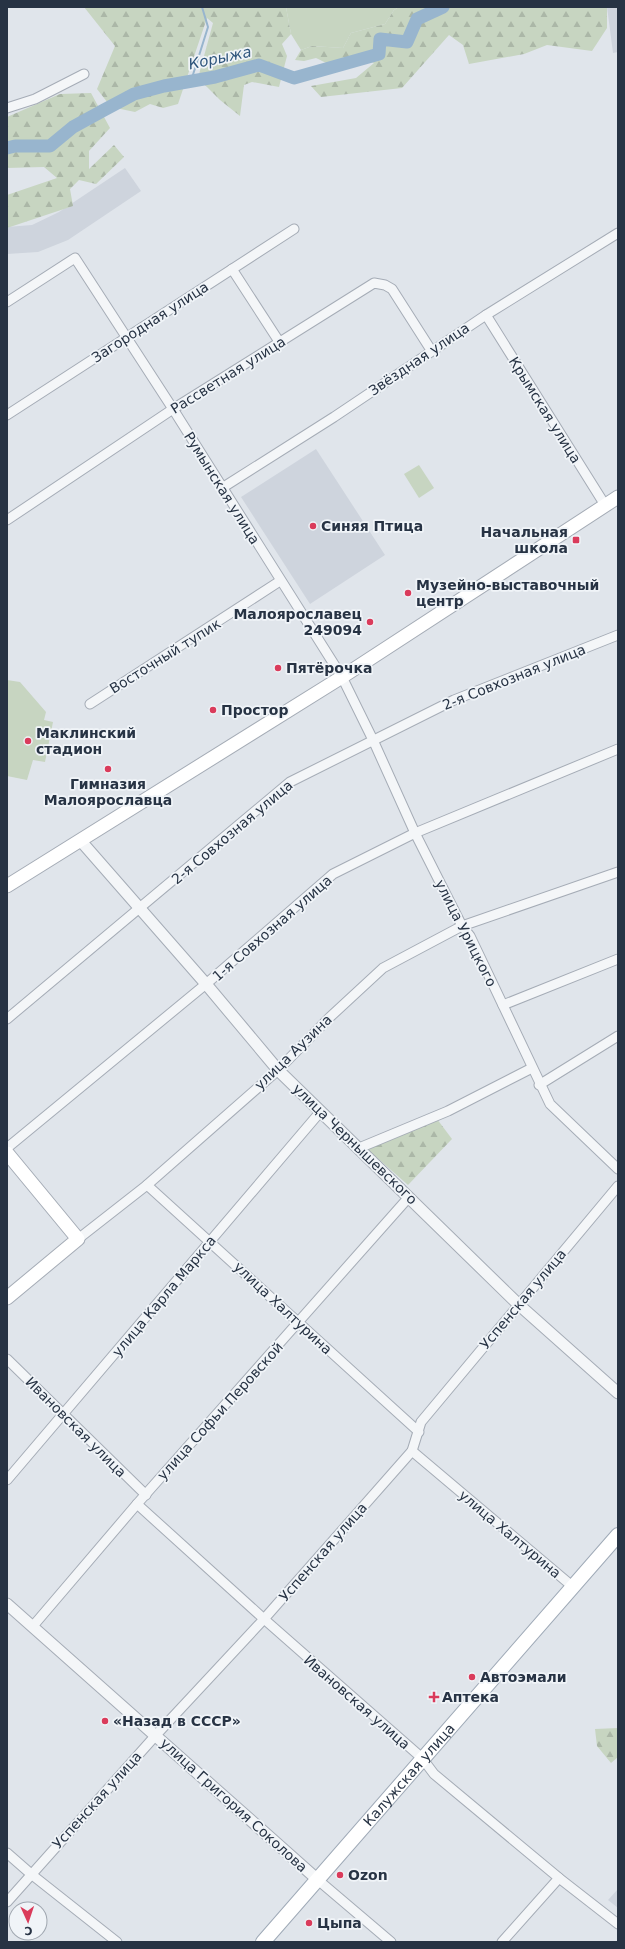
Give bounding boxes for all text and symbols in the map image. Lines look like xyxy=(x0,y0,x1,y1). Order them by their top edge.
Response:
water label: Корыжа xyxy=(187,43,253,73)
street label: Загородная улица xyxy=(89,278,211,366)
street label: Звёздная улица xyxy=(366,319,472,399)
street label: Рассветная улица xyxy=(168,333,288,417)
street label: Крымская улица xyxy=(506,354,584,466)
street label: Румынская улица xyxy=(181,429,263,547)
place label: Синяя Птица xyxy=(321,518,423,534)
marker: Синяя Птица xyxy=(308,521,318,531)
place label: Начальная школа xyxy=(481,524,568,556)
marker: Начальная школа xyxy=(571,535,581,545)
place label: Музейно-выставочный центр xyxy=(416,577,599,609)
marker: Музейно-выставочный центр xyxy=(403,588,413,598)
place label: Малоярославец 249094 xyxy=(233,606,362,638)
street label: Восточный тупик xyxy=(107,615,223,697)
marker: Малоярославец 249094 xyxy=(365,617,375,627)
street label: 2-я Совхозная улица xyxy=(440,641,588,713)
place label: Пятёрочка xyxy=(286,660,373,676)
marker: Пятёрочка xyxy=(273,663,283,673)
place label: Простор xyxy=(221,702,288,718)
marker: Простор xyxy=(208,705,218,715)
place label: Маклинский стадион xyxy=(36,725,136,757)
marker: Маклинский стадион xyxy=(23,736,33,746)
marker: Гимназия Малоярославца xyxy=(103,764,113,774)
place label: Гимназия Малоярославца xyxy=(44,776,172,808)
street label: 2-я Совхозная улица xyxy=(168,777,296,887)
street label: 1-я Совхозная улица xyxy=(209,872,335,984)
street label: улица Урицкого xyxy=(432,877,500,989)
street label: улица Аузина xyxy=(251,1011,335,1093)
street label: улица Чернышевского xyxy=(290,1080,420,1208)
street label: улица Карла Маркса xyxy=(109,1232,219,1360)
street label: Успенская улица xyxy=(477,1246,569,1352)
street label: улица Халтурина xyxy=(231,1258,335,1358)
street label: улица Софьи Перовской xyxy=(154,1339,286,1483)
street label: Ивановская улица xyxy=(22,1373,130,1481)
street label: улица Халтурина xyxy=(456,1487,564,1581)
street label: Успенская улица xyxy=(276,1500,370,1604)
street label: Ивановская улица xyxy=(301,1652,413,1752)
place label: Автоэмали xyxy=(480,1669,567,1685)
marker: Автоэмали xyxy=(467,1672,477,1682)
place label: Аптека xyxy=(442,1689,499,1705)
marker: Аптека xyxy=(429,1692,439,1702)
place label: «Назад в СССР» xyxy=(113,1713,241,1729)
marker: «Назад в СССР» xyxy=(100,1716,110,1726)
street label: Калужская улица xyxy=(360,1720,458,1829)
street label: улица Григория Соколова xyxy=(157,1735,311,1875)
street label: Успенская улица xyxy=(49,1748,145,1852)
place label: Ozon xyxy=(348,1867,388,1883)
marker: Ozon xyxy=(335,1870,345,1880)
north arrow xyxy=(8,1901,48,1941)
place label: Цыпа xyxy=(317,1915,362,1931)
marker: Цыпа xyxy=(304,1918,314,1928)
text: С xyxy=(24,1924,33,1937)

